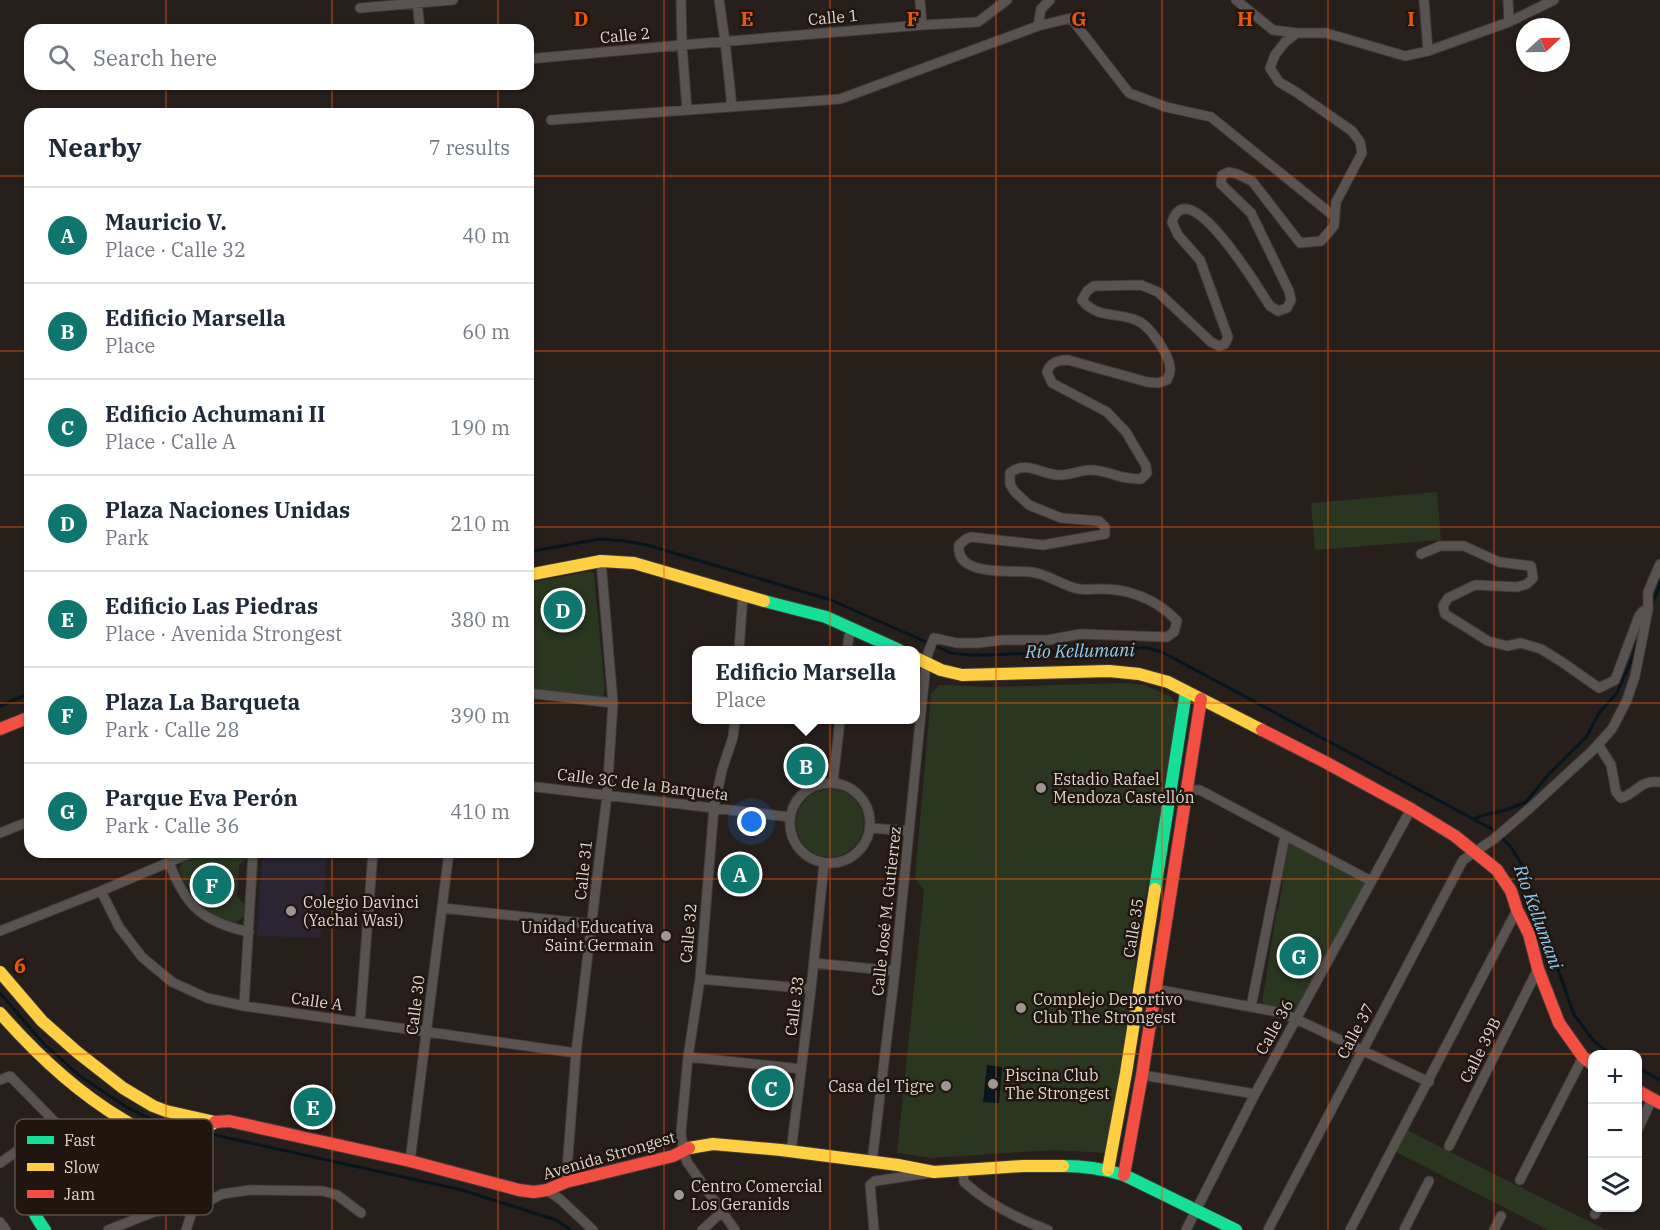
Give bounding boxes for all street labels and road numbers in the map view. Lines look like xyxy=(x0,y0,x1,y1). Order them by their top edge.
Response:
street label: Calle 1 xyxy=(807,5,859,29)
street label: Calle 2 xyxy=(599,23,651,47)
street label: Calle 3C de la Barqueta xyxy=(556,764,730,804)
street label: Calle José M. Gutierrez xyxy=(867,825,905,997)
street label: Calle 31 xyxy=(570,839,596,901)
street label: Calle 35 xyxy=(1118,897,1148,959)
street label: Calle 32 xyxy=(675,902,701,964)
street label: Calle 30 xyxy=(401,974,429,1036)
street label: Calle 33 xyxy=(780,975,808,1037)
street label: Calle A xyxy=(290,987,344,1015)
street label: Calle 36 xyxy=(1251,996,1297,1058)
street label: Calle 37 xyxy=(1332,1000,1378,1062)
street label: Calle 39B xyxy=(1455,1014,1505,1086)
street label: Avenida Strongest xyxy=(540,1126,678,1183)

